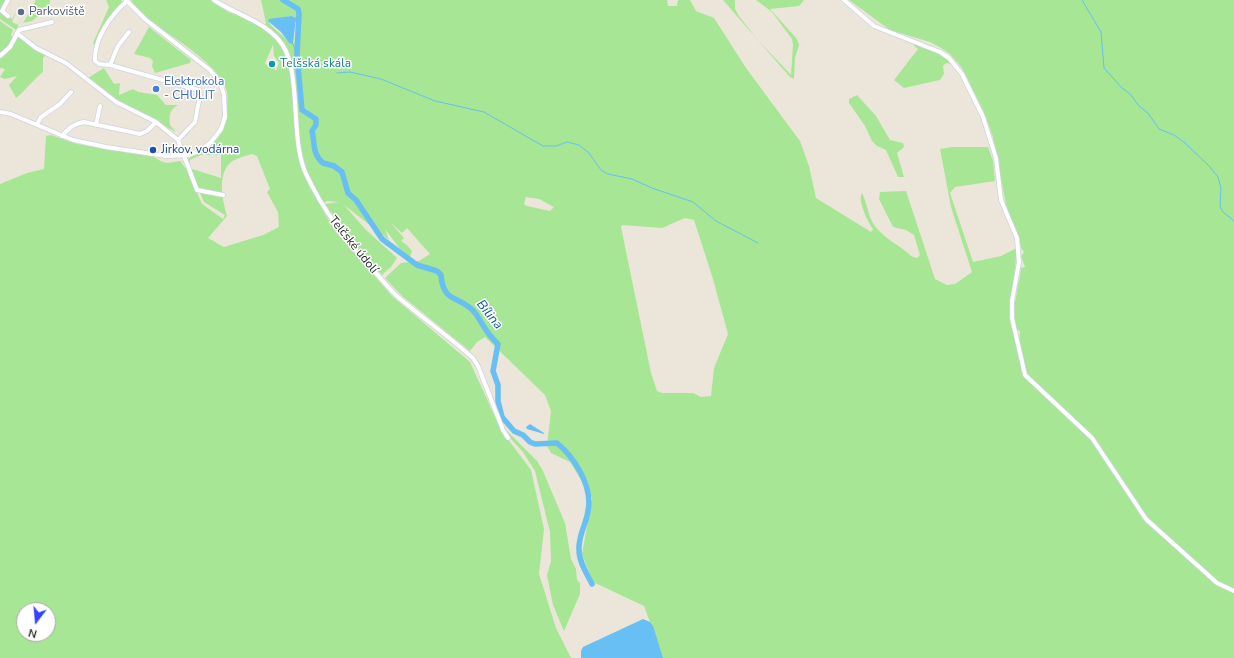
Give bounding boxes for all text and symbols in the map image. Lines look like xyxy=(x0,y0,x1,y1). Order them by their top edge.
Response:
place label: Parkoviště xyxy=(29,5,85,19)
marker: Parkoviště xyxy=(16,7,26,17)
place label: Telšská skála xyxy=(280,57,351,71)
marker: Telšská skála xyxy=(267,59,277,69)
place label: Elektrokola - CHULIT xyxy=(164,75,224,103)
marker: Elektrokola - CHULIT xyxy=(151,84,161,94)
place label: Jirkov, vodárna xyxy=(161,143,239,157)
marker: Jirkov, vodárna xyxy=(148,145,158,155)
street label: Telčské údolí xyxy=(326,213,380,277)
water label: Bílina xyxy=(473,297,505,333)
north arrow xyxy=(16,602,56,642)
text: N xyxy=(27,625,39,641)

